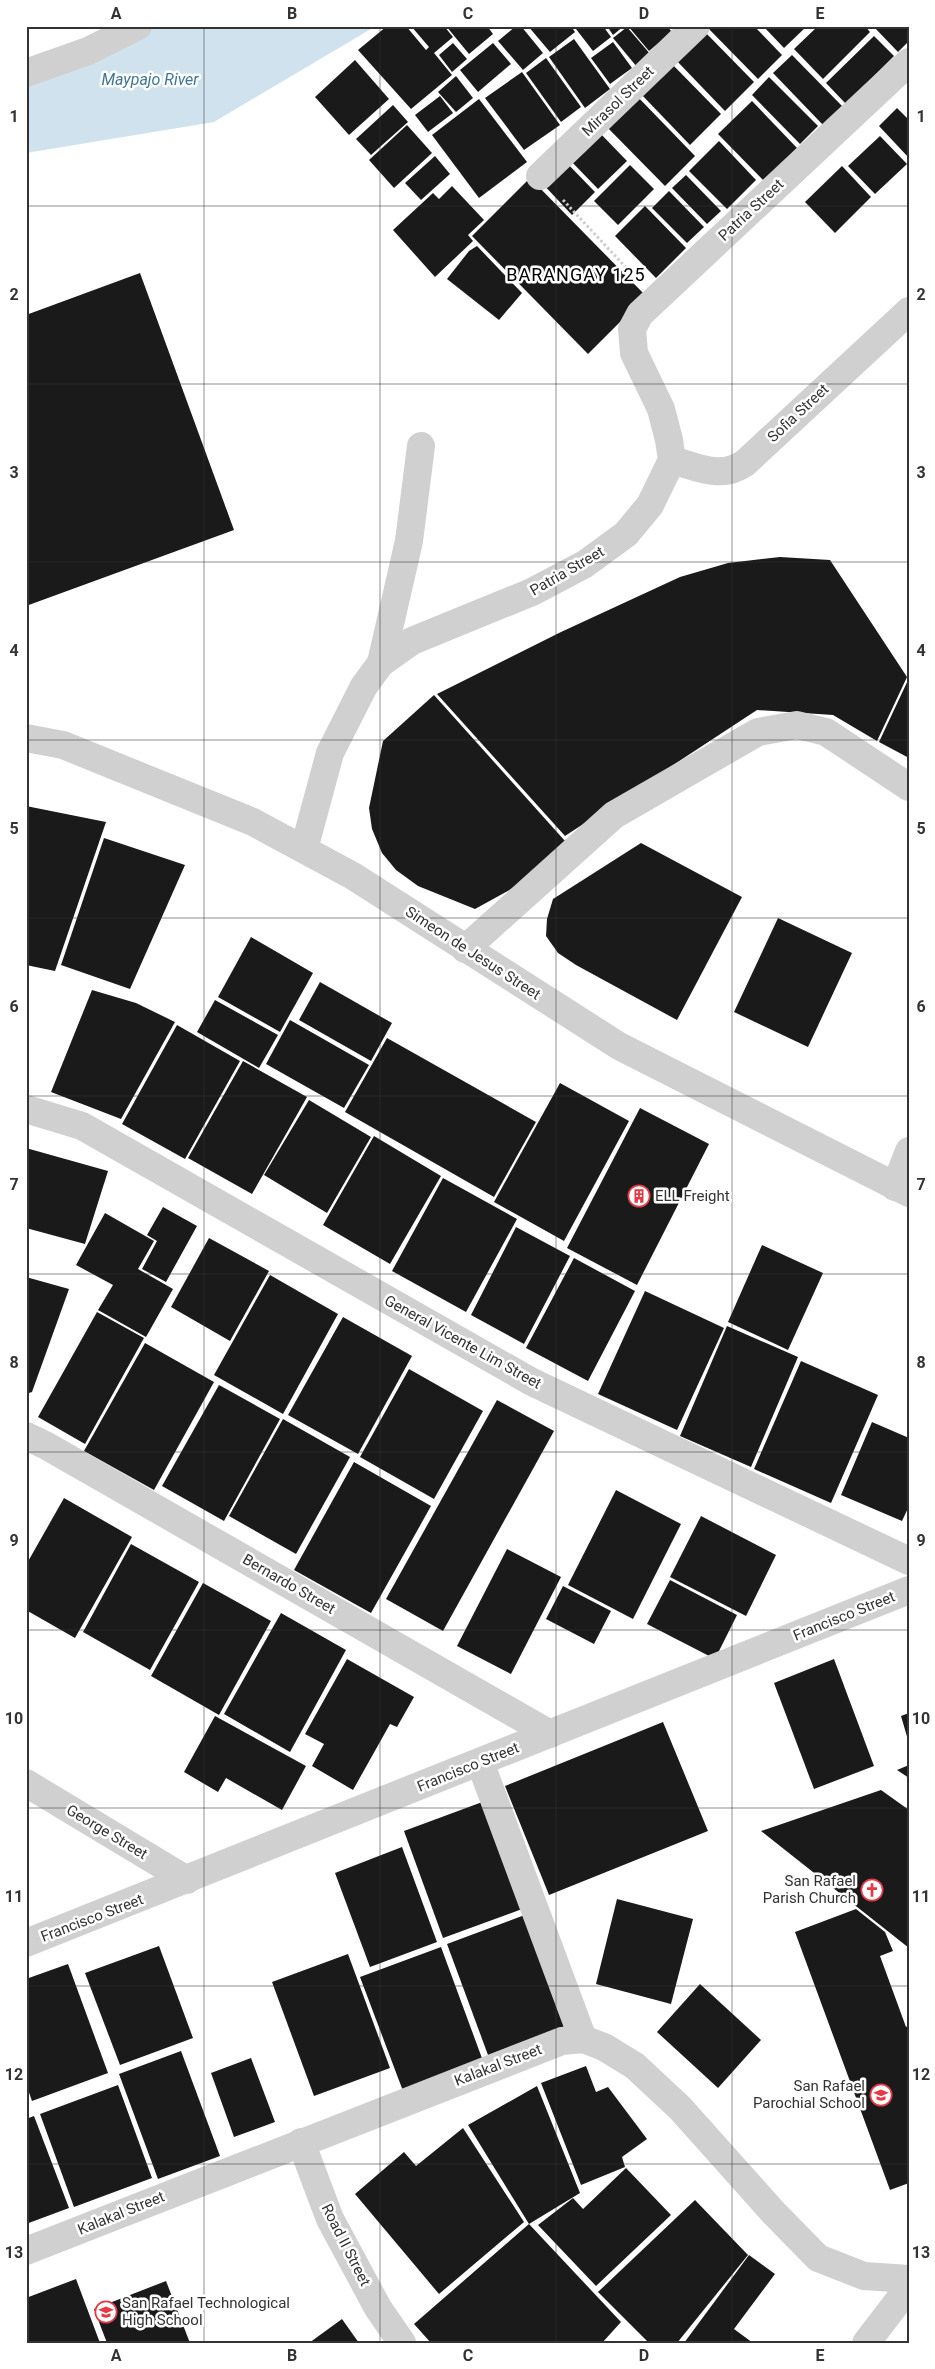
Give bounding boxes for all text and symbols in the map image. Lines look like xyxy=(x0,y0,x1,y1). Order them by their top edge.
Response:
text: A xyxy=(111,4,122,23)
text: B xyxy=(287,4,297,23)
text: C xyxy=(463,4,473,23)
text: D xyxy=(639,4,649,23)
text: E xyxy=(816,4,825,23)
street label: Mirasol Street xyxy=(578,62,658,140)
water label: Maypajo River xyxy=(101,70,199,89)
text: 1 xyxy=(9,107,19,126)
text: 1 xyxy=(916,107,926,126)
street label: Patria Street xyxy=(715,175,787,245)
district label: BARANGAY 125 xyxy=(506,264,646,285)
text: 2 xyxy=(9,285,19,304)
text: 2 xyxy=(916,285,926,304)
street label: Sofia Street xyxy=(764,380,832,446)
text: 3 xyxy=(9,463,19,482)
text: 3 xyxy=(916,463,926,482)
street label: Patria Street xyxy=(527,543,607,599)
text: 4 xyxy=(9,641,19,660)
text: 4 xyxy=(916,641,926,660)
text: 5 xyxy=(9,819,19,838)
text: 5 xyxy=(916,819,926,838)
street label: Simeon de Jesus Street xyxy=(402,903,544,1004)
text: 6 xyxy=(9,997,19,1016)
text: 6 xyxy=(916,997,926,1016)
text: 7 xyxy=(9,1175,19,1194)
text: 7 xyxy=(916,1175,926,1194)
building icon: ELL Freight xyxy=(627,1184,651,1208)
place label: ELL Freight xyxy=(655,1187,730,1205)
street label: General Vicente Lim Street xyxy=(381,1291,545,1393)
text: 8 xyxy=(9,1353,19,1372)
text: 8 xyxy=(916,1353,926,1372)
text: 9 xyxy=(9,1531,19,1550)
text: 9 xyxy=(916,1531,926,1550)
street label: Bernardo Street xyxy=(239,1550,339,1618)
street label: Francisco Street xyxy=(790,1587,898,1645)
text: 10 xyxy=(5,1709,23,1728)
text: 10 xyxy=(912,1709,930,1728)
street label: Francisco Street xyxy=(414,1738,522,1796)
street label: George Street xyxy=(63,1801,151,1863)
place label: San Rafael Parish Church xyxy=(763,1872,856,1907)
church icon: San Rafael Parish Church xyxy=(860,1878,884,1902)
text: 11 xyxy=(5,1887,23,1906)
text: 11 xyxy=(912,1887,930,1906)
street label: Francisco Street xyxy=(38,1890,146,1946)
street label: Kalakal Street xyxy=(452,2040,544,2090)
text: 12 xyxy=(5,2065,23,2084)
text: 12 xyxy=(912,2065,930,2084)
place label: San Rafael Parochial School xyxy=(753,2077,865,2112)
school or university icon: San Rafael Parochial School xyxy=(869,2083,893,2107)
street label: Kalakal Street xyxy=(75,2187,167,2239)
street label: Road II Street xyxy=(318,2201,374,2289)
text: 13 xyxy=(5,2243,23,2262)
text: 13 xyxy=(912,2243,930,2262)
place label: San Rafael Technological High School xyxy=(122,2294,290,2329)
school or university icon: San Rafael Technological High School xyxy=(94,2300,118,2324)
text: A xyxy=(111,2346,122,2365)
text: B xyxy=(287,2346,297,2365)
text: C xyxy=(463,2346,473,2365)
text: D xyxy=(639,2346,649,2365)
text: E xyxy=(816,2346,825,2365)

